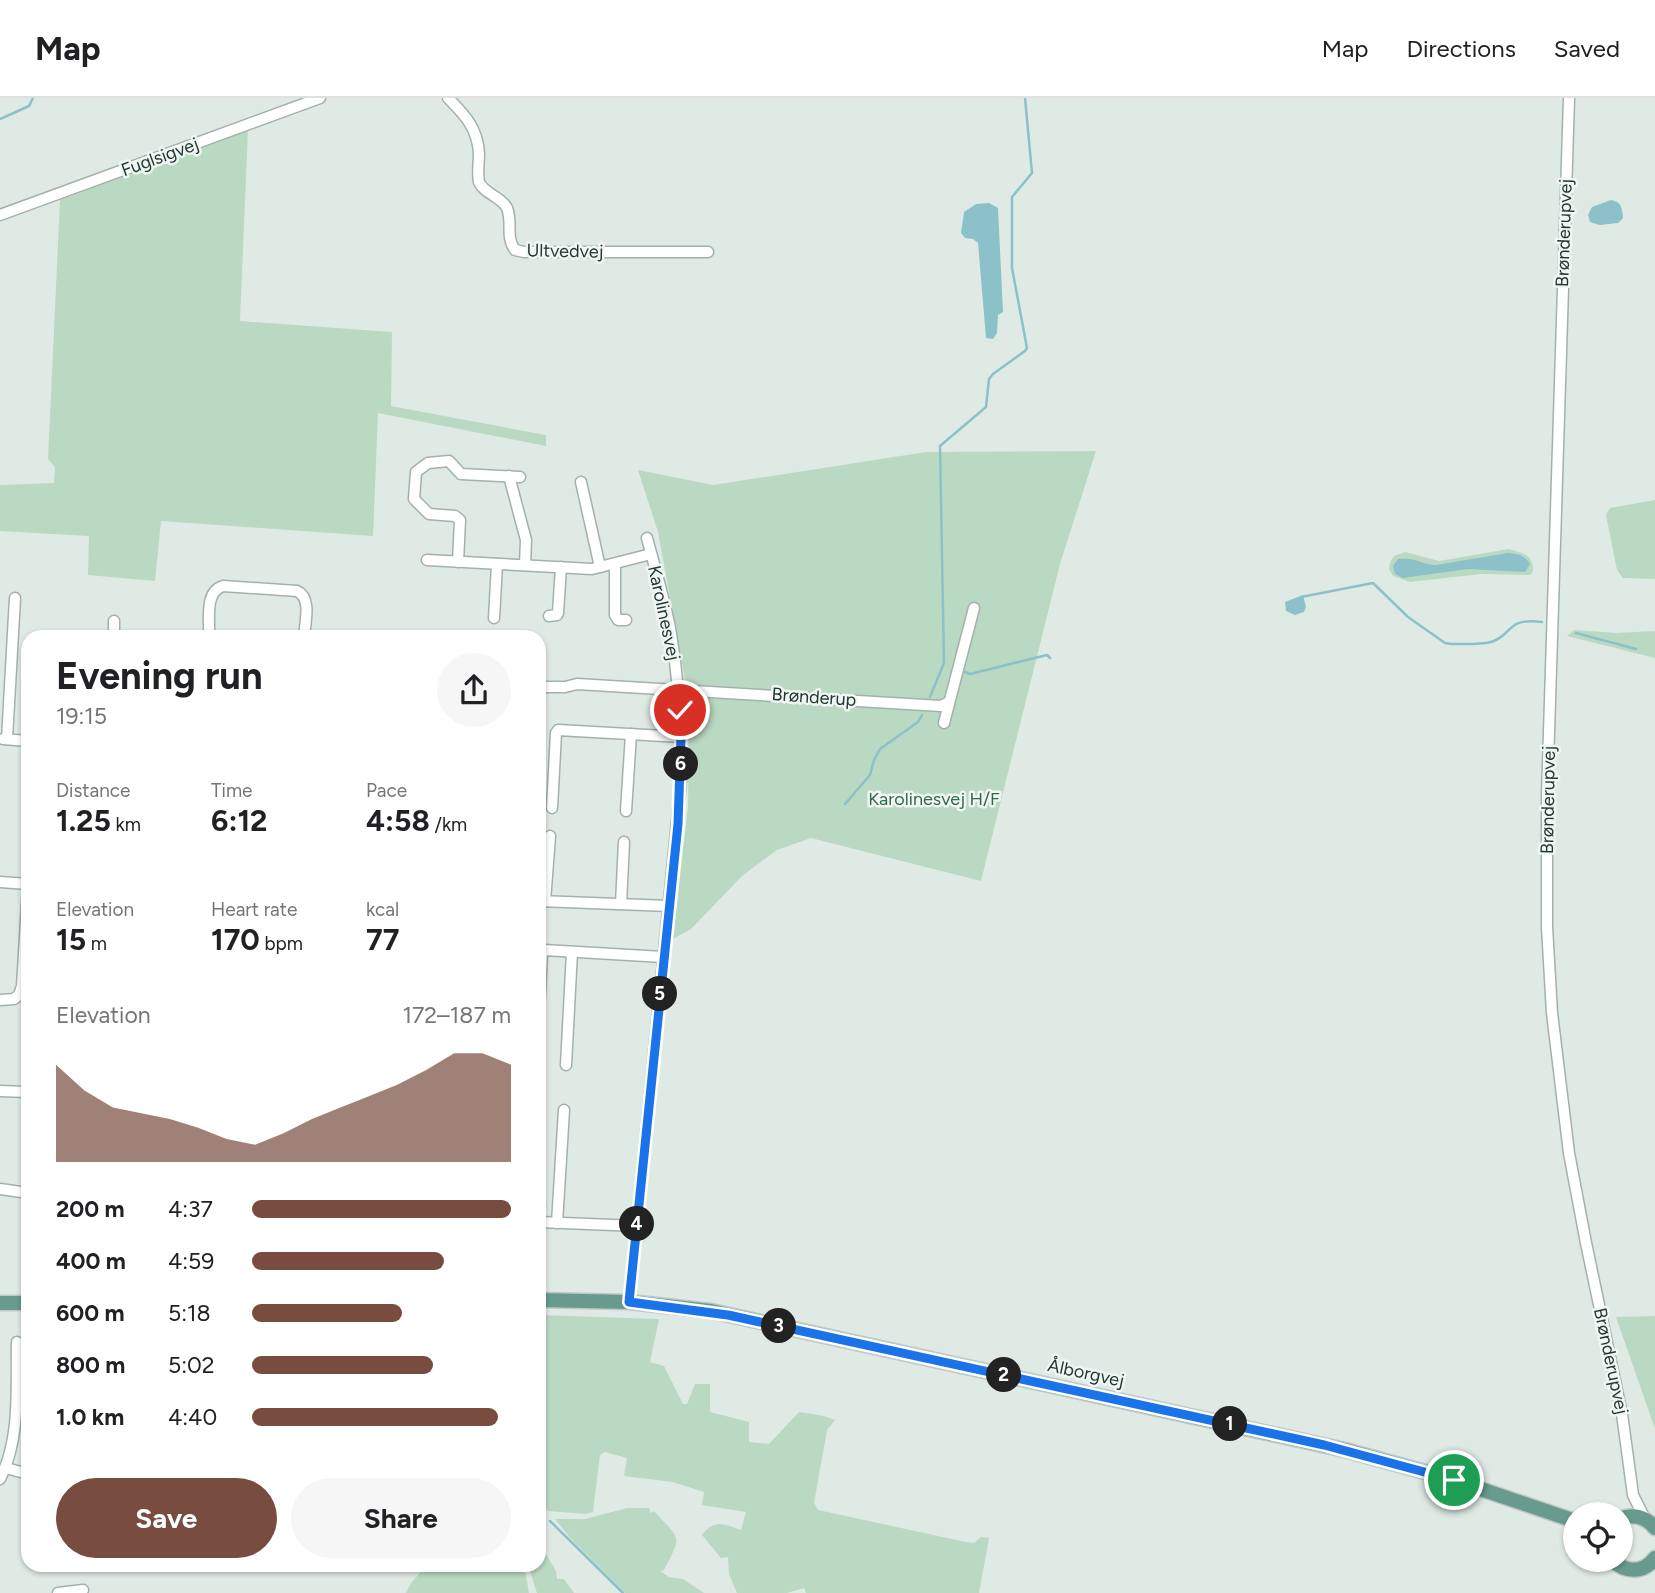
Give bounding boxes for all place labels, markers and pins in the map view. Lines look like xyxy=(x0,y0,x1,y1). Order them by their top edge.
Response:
pin xyxy=(650,680,710,740)
pin: 6 xyxy=(664,746,698,782)
pin: 5 xyxy=(642,976,678,1012)
pin: 4 xyxy=(620,1206,654,1242)
pin: 3 xyxy=(762,1308,796,1344)
pin: 2 xyxy=(986,1358,1021,1392)
pin: 1 xyxy=(1212,1406,1248,1442)
pin xyxy=(1424,1450,1484,1510)

